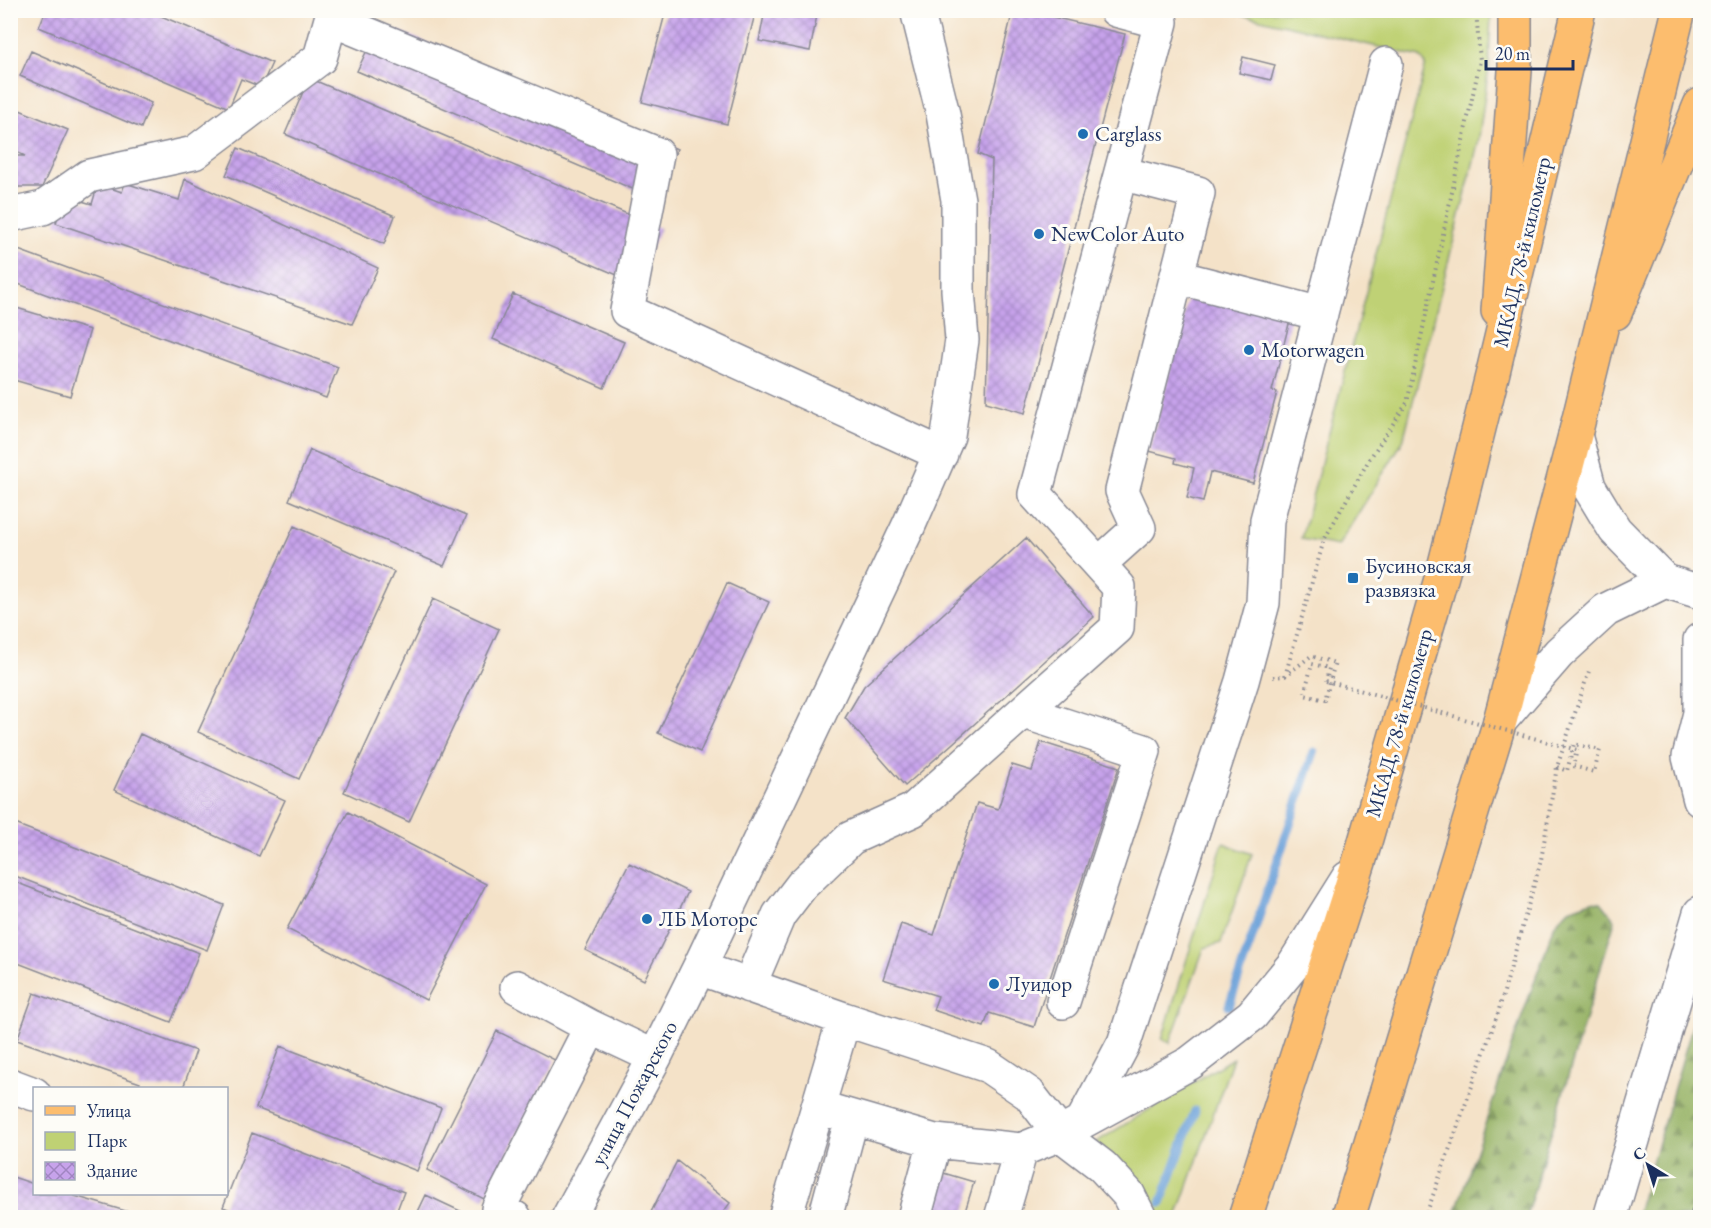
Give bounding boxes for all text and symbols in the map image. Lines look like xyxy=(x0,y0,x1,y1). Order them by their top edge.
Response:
scale bar xyxy=(1486,33,1573,71)
text: 20 m xyxy=(1495,42,1530,65)
place label: Carglass xyxy=(1095,120,1162,147)
marker: Carglass xyxy=(1076,127,1090,141)
street label: МКАД, 78-й километр xyxy=(1486,154,1557,350)
place label: NewColor Auto xyxy=(1051,220,1184,247)
marker: NewColor Auto xyxy=(1032,227,1046,241)
place label: Motorwagen xyxy=(1261,336,1365,363)
marker: Motorwagen xyxy=(1242,343,1256,357)
place label: Бусиновская развязка xyxy=(1365,552,1471,603)
marker: Бусиновская развязка xyxy=(1346,571,1360,585)
street label: МКАД, 78-й километр xyxy=(1359,626,1438,820)
place label: ЛБ Моторс xyxy=(659,905,758,932)
marker: ЛБ Моторс xyxy=(640,912,654,926)
place label: Луидор xyxy=(1006,970,1072,997)
marker: Луидор xyxy=(987,977,1001,991)
street label: улица Пожарского xyxy=(584,1016,683,1170)
legend xyxy=(33,1087,228,1195)
text: Улица xyxy=(86,1099,132,1122)
text: Парк xyxy=(87,1129,127,1152)
north arrow xyxy=(1618,1135,1678,1195)
text: С xyxy=(1628,1142,1650,1165)
text: Здание xyxy=(87,1159,137,1182)

